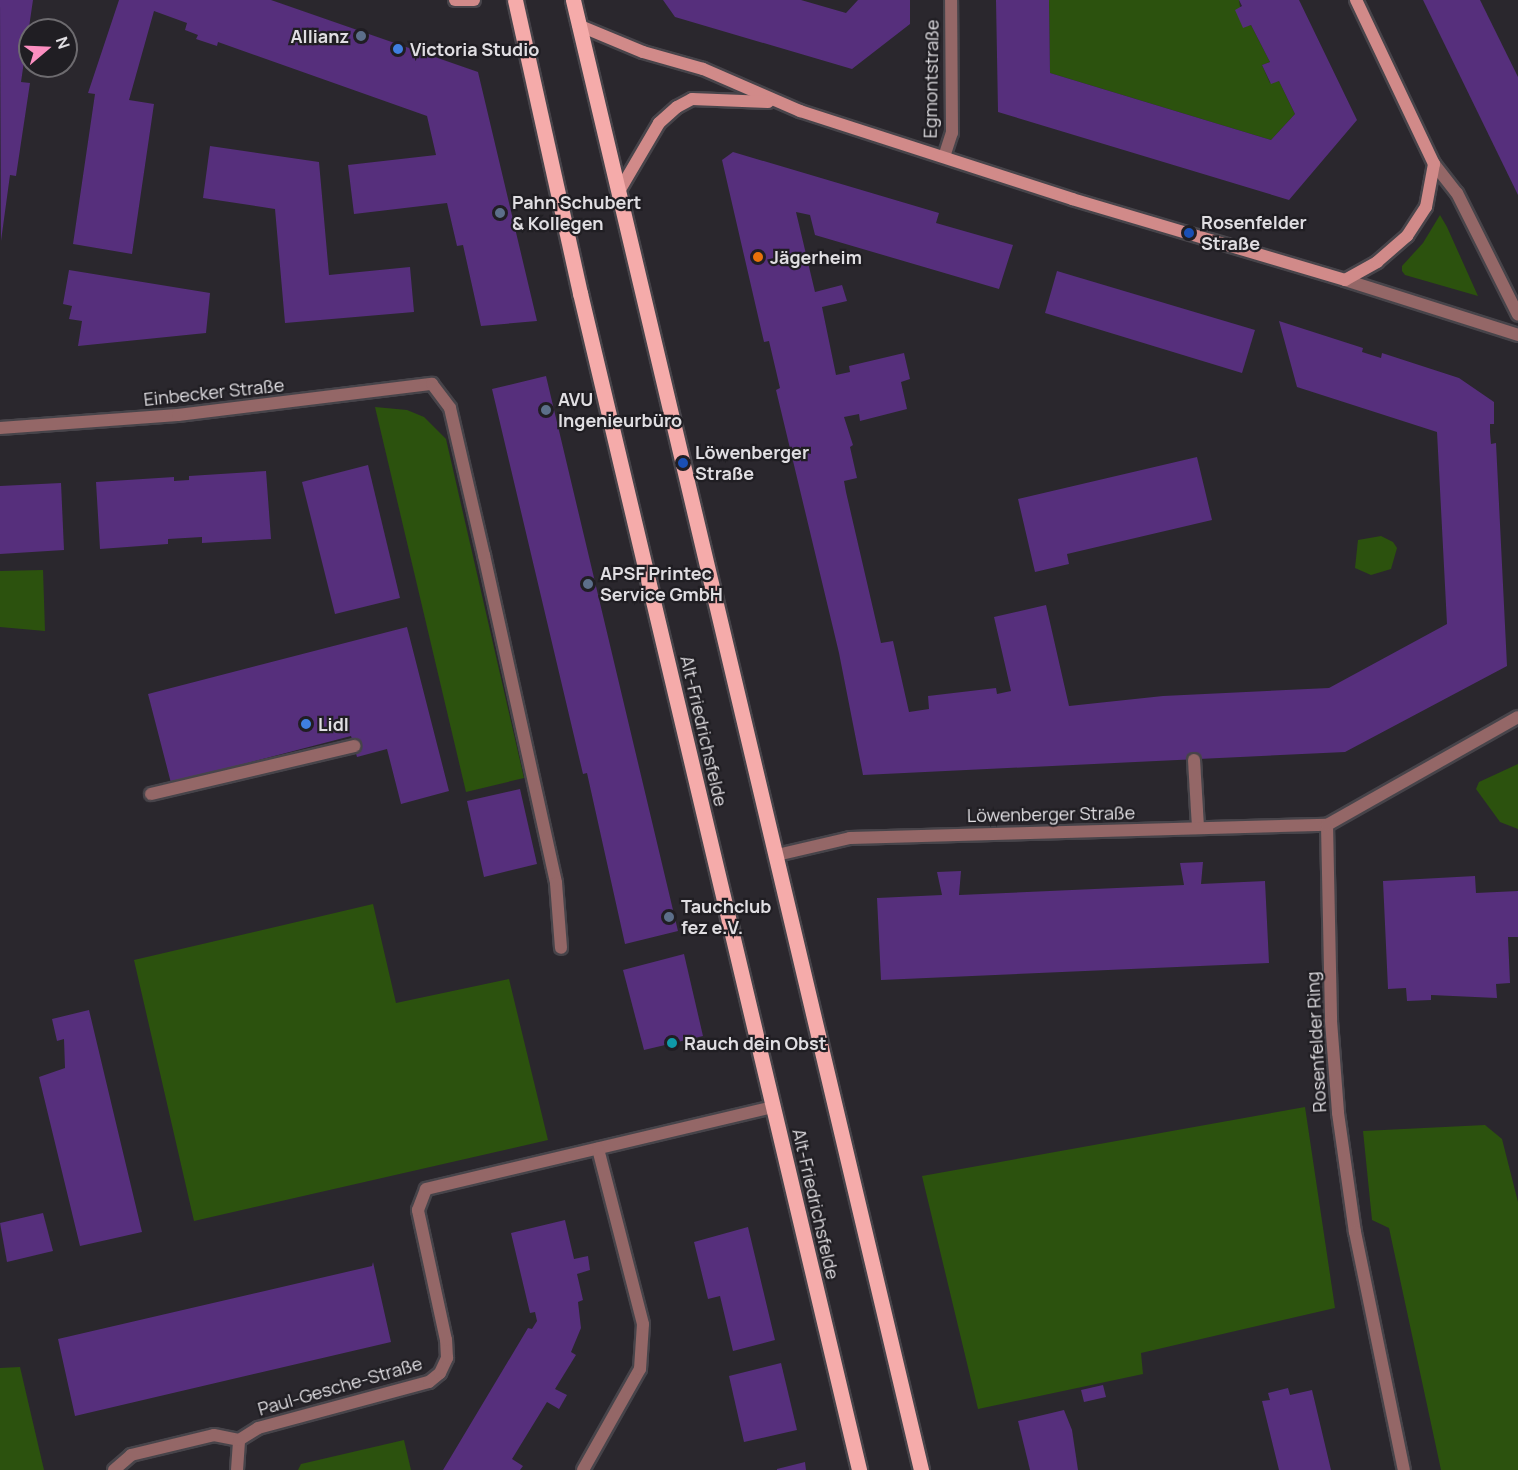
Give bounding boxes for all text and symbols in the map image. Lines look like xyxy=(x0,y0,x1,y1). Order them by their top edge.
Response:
north arrow xyxy=(18,18,78,78)
street label: Egmontstraße xyxy=(919,19,943,139)
place label: Allianz xyxy=(291,25,349,47)
marker: Allianz xyxy=(354,29,368,43)
text: N xyxy=(51,34,75,52)
place label: Victoria Studio xyxy=(410,38,539,60)
marker: Victoria Studio xyxy=(391,42,405,56)
place label: Pahn Schubert & Kollegen xyxy=(512,192,641,234)
marker: Pahn Schubert & Kollegen xyxy=(493,206,507,220)
place label: Rosenfelder Straße xyxy=(1201,212,1307,254)
marker: Rosenfelder Straße xyxy=(1182,226,1196,240)
place label: Jägerheim xyxy=(770,246,862,268)
marker: Jägerheim xyxy=(751,250,765,264)
street label: Einbecker Straße xyxy=(143,374,285,410)
place label: AVU Ingenieurbüro xyxy=(558,389,682,432)
marker: AVU Ingenieurbüro xyxy=(539,403,553,417)
place label: Löwenberger Straße xyxy=(695,442,809,484)
marker: Löwenberger Straße xyxy=(676,456,690,470)
place label: APSF Printec Service GmbH xyxy=(600,563,723,606)
marker: APSF Printec Service GmbH xyxy=(581,577,595,591)
street label: Alt-Friedrichsfelde xyxy=(676,654,732,808)
place label: Lidl xyxy=(318,713,349,735)
marker: Lidl xyxy=(299,717,313,731)
street label: Löwenberger Straße xyxy=(967,802,1135,826)
place label: Tauchclub fez e.V. xyxy=(681,896,771,938)
marker: Tauchclub fez e.V. xyxy=(662,910,676,924)
street label: Rosenfelder Ring xyxy=(1302,971,1330,1113)
place label: Rauch dein Obst xyxy=(684,1032,826,1054)
marker: Rauch dein Obst xyxy=(665,1036,679,1050)
street label: Alt-Friedrichsfelde xyxy=(788,1127,844,1281)
street label: Paul-Gesche-Straße xyxy=(255,1352,425,1420)

